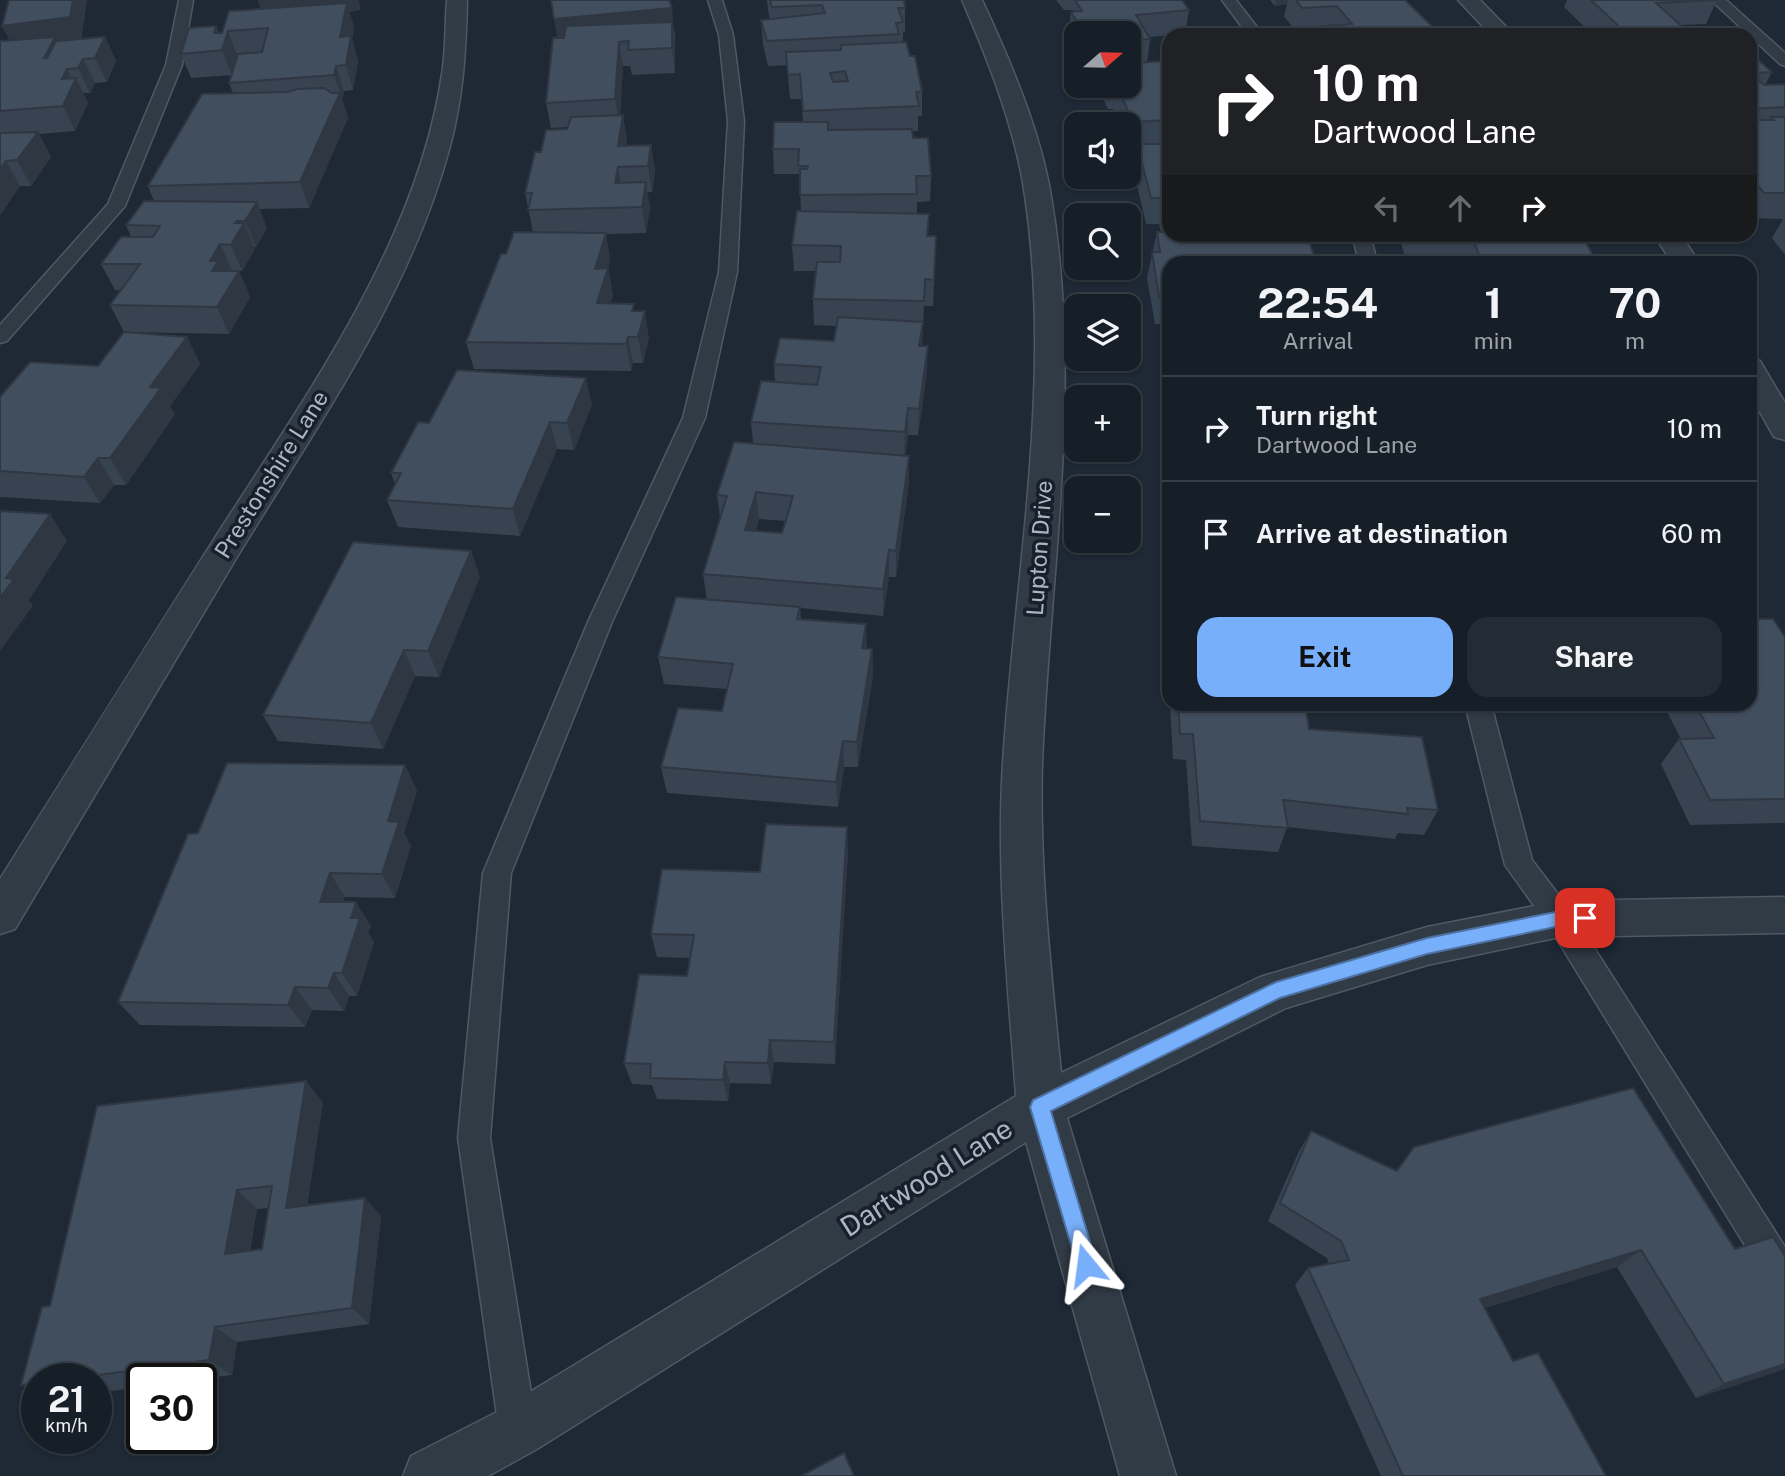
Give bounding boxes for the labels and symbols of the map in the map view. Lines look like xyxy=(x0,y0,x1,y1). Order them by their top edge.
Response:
north arrow xyxy=(1064,21,1141,98)
street label: Prestonshire Lane xyxy=(209,385,333,563)
street label: Lupton Drive xyxy=(1021,479,1057,617)
pin xyxy=(1555,888,1615,948)
street label: Dartwood Lane xyxy=(834,1111,1018,1243)
position arrow xyxy=(1049,1228,1123,1302)
speed limit sign: 30 xyxy=(126,1363,217,1454)

